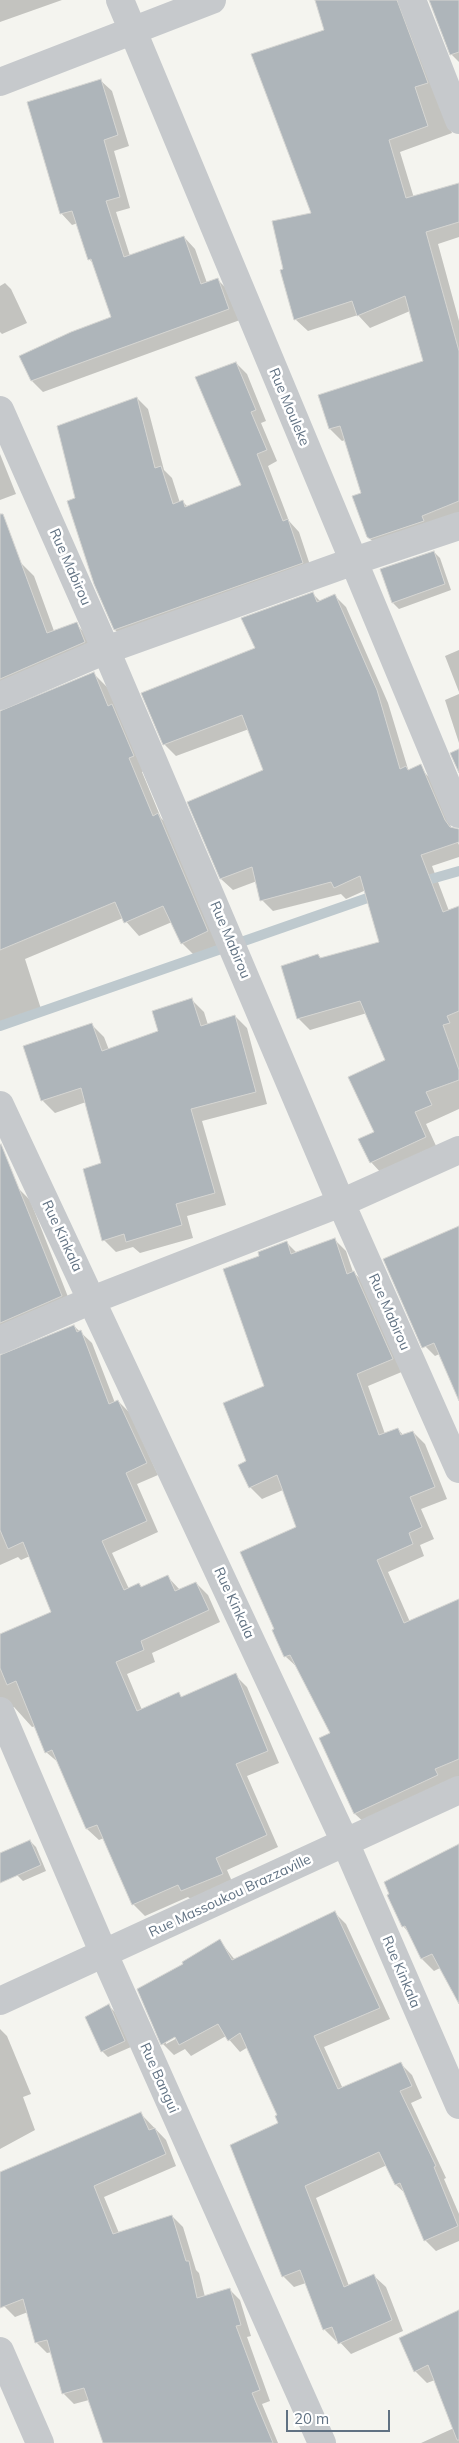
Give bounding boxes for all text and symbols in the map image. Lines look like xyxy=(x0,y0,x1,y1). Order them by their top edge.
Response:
street label: Rue Mouleke xyxy=(265,366,313,448)
street label: Rue Mabirou xyxy=(46,526,94,608)
street label: Rue Mabirou xyxy=(206,899,254,981)
street label: Rue Kinkala xyxy=(38,1198,86,1274)
street label: Rue Mabirou xyxy=(365,1271,413,1353)
street label: Rue Kinkala xyxy=(210,1565,258,1641)
street label: Rue Massoukou Brazzaville xyxy=(146,1851,314,1941)
street label: Rue Kinkala xyxy=(378,1933,424,2011)
street label: Rue Bangui xyxy=(136,2040,182,2116)
scale bar xyxy=(289,2400,393,2432)
text: 20 m xyxy=(294,2409,329,2428)

